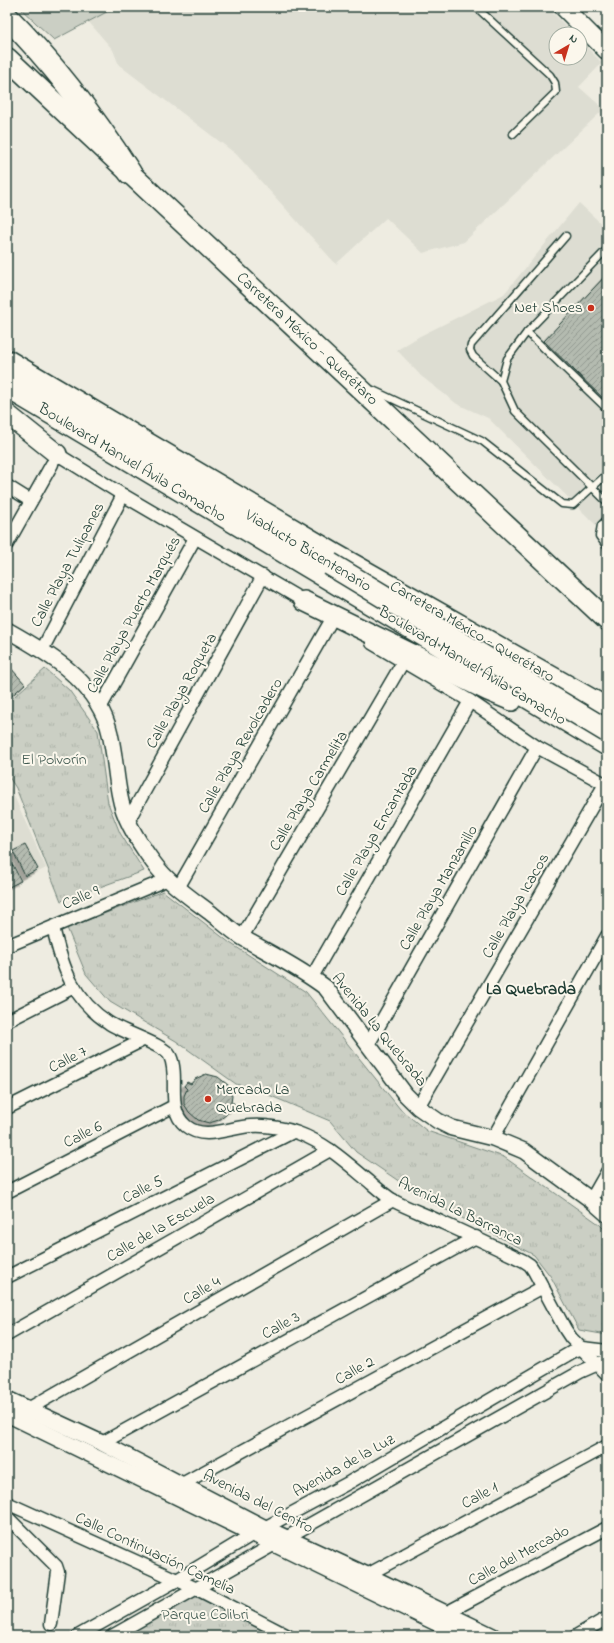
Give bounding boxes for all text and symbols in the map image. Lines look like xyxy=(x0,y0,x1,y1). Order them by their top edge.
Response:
north arrow xyxy=(548,26,588,66)
text: N xyxy=(566,30,581,48)
street label: Carretera México - Querétaro xyxy=(230,266,384,412)
place label: Net Shoes xyxy=(514,296,583,320)
marker: Net Shoes xyxy=(586,303,596,313)
street label: Boulevard Manuel Ávila Camacho xyxy=(32,397,231,529)
street label: Calle Playa Tulipanes xyxy=(25,498,111,632)
street label: Viaducto Bicentenario xyxy=(239,503,376,598)
street label: Calle Playa Puerto Marqués xyxy=(81,532,187,698)
street label: Carretera México - Querétaro xyxy=(385,575,559,689)
street label: Boulevard Manuel Ávila Camacho xyxy=(372,600,571,732)
street label: Calle Playa Roqueta xyxy=(140,629,224,753)
street label: Calle Playa Revolcadero xyxy=(192,674,290,818)
street label: Calle Playa Carmelita xyxy=(264,726,354,856)
park label: El Polvorín xyxy=(21,748,87,772)
street label: Calle Playa Encantada xyxy=(330,761,424,901)
street label: Calle Playa Manzanillo xyxy=(393,821,485,955)
street label: Calle Playa Icacos xyxy=(476,849,556,963)
street label: Calle 9 xyxy=(58,879,104,917)
street label: Avenida La Quebrada xyxy=(325,968,433,1092)
district label: La Quebrada xyxy=(486,977,576,1002)
street label: Calle 7 xyxy=(44,1040,92,1080)
place label: Mercado La Quebrada xyxy=(216,1078,289,1120)
marker: Mercado La Quebrada xyxy=(203,1094,213,1104)
street label: Calle 6 xyxy=(59,1115,107,1155)
street label: Calle 5 xyxy=(118,1170,168,1210)
street label: Avenida La Barranca xyxy=(394,1171,526,1253)
street label: Calle de la Escuela xyxy=(102,1187,220,1269)
street label: Calle 4 xyxy=(178,1270,226,1312)
street label: Calle 3 xyxy=(257,1306,305,1346)
street label: Calle 2 xyxy=(331,1350,379,1392)
street label: Avenida de la Luz xyxy=(289,1428,400,1504)
street label: Avenida del Centro xyxy=(198,1464,318,1540)
street label: Calle 1 xyxy=(457,1476,503,1516)
street label: Calle Continuación Camelia xyxy=(71,1506,239,1602)
street label: Calle del Mercado xyxy=(464,1519,574,1593)
park label: Parque Colibri xyxy=(161,1603,249,1627)

